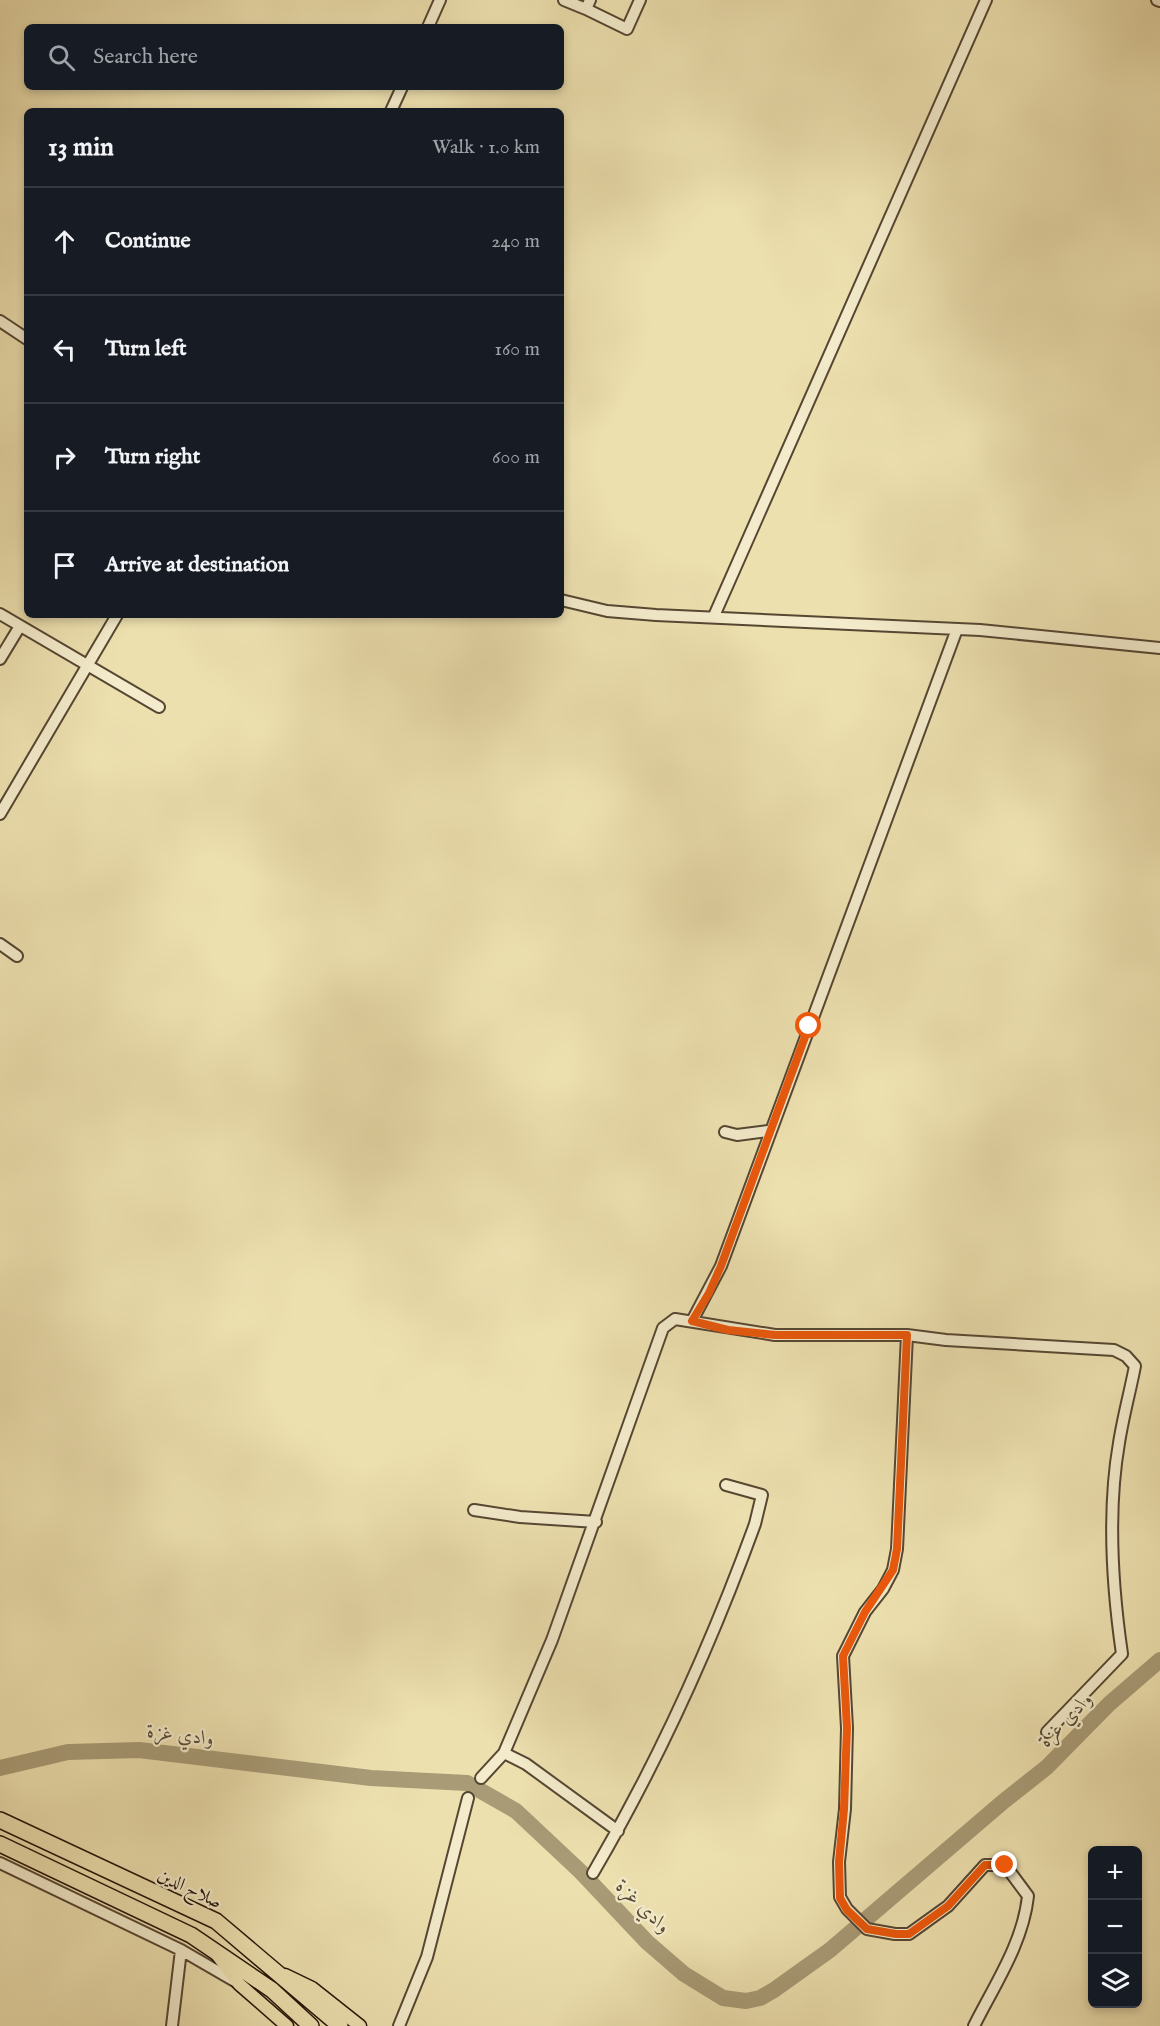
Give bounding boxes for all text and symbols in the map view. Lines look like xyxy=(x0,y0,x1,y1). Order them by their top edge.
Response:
search box xyxy=(24,24,564,90)
icon: search xyxy=(45,41,78,74)
text: Search here xyxy=(93,43,198,71)
text: 13 min xyxy=(48,131,114,164)
text: Walk · 1.0 km xyxy=(432,135,540,160)
icon: ahead xyxy=(48,225,81,258)
text: Continue xyxy=(105,227,191,255)
text: 240 m xyxy=(491,229,540,254)
icon: left xyxy=(48,333,81,366)
text: Turn left xyxy=(105,335,187,363)
text: 160 m xyxy=(494,337,540,362)
icon: right xyxy=(48,441,81,474)
text: Turn right xyxy=(105,443,200,471)
text: 600 m xyxy=(492,445,540,470)
icon: arrive xyxy=(48,549,81,582)
text: Arrive at destination xyxy=(105,551,289,579)
route start xyxy=(795,1012,821,1038)
water label: وادي غزة xyxy=(1033,1687,1100,1755)
water label: وادي غزة xyxy=(145,1719,216,1754)
map controls xyxy=(1088,1846,1142,2008)
button: + xyxy=(1088,1846,1142,1900)
route end xyxy=(991,1851,1017,1877)
street label: صلاح الدين xyxy=(152,1864,225,1917)
water label: وادي غزة xyxy=(608,1874,676,1941)
button: − xyxy=(1088,1900,1142,1954)
button: layers xyxy=(1088,1954,1142,2008)

